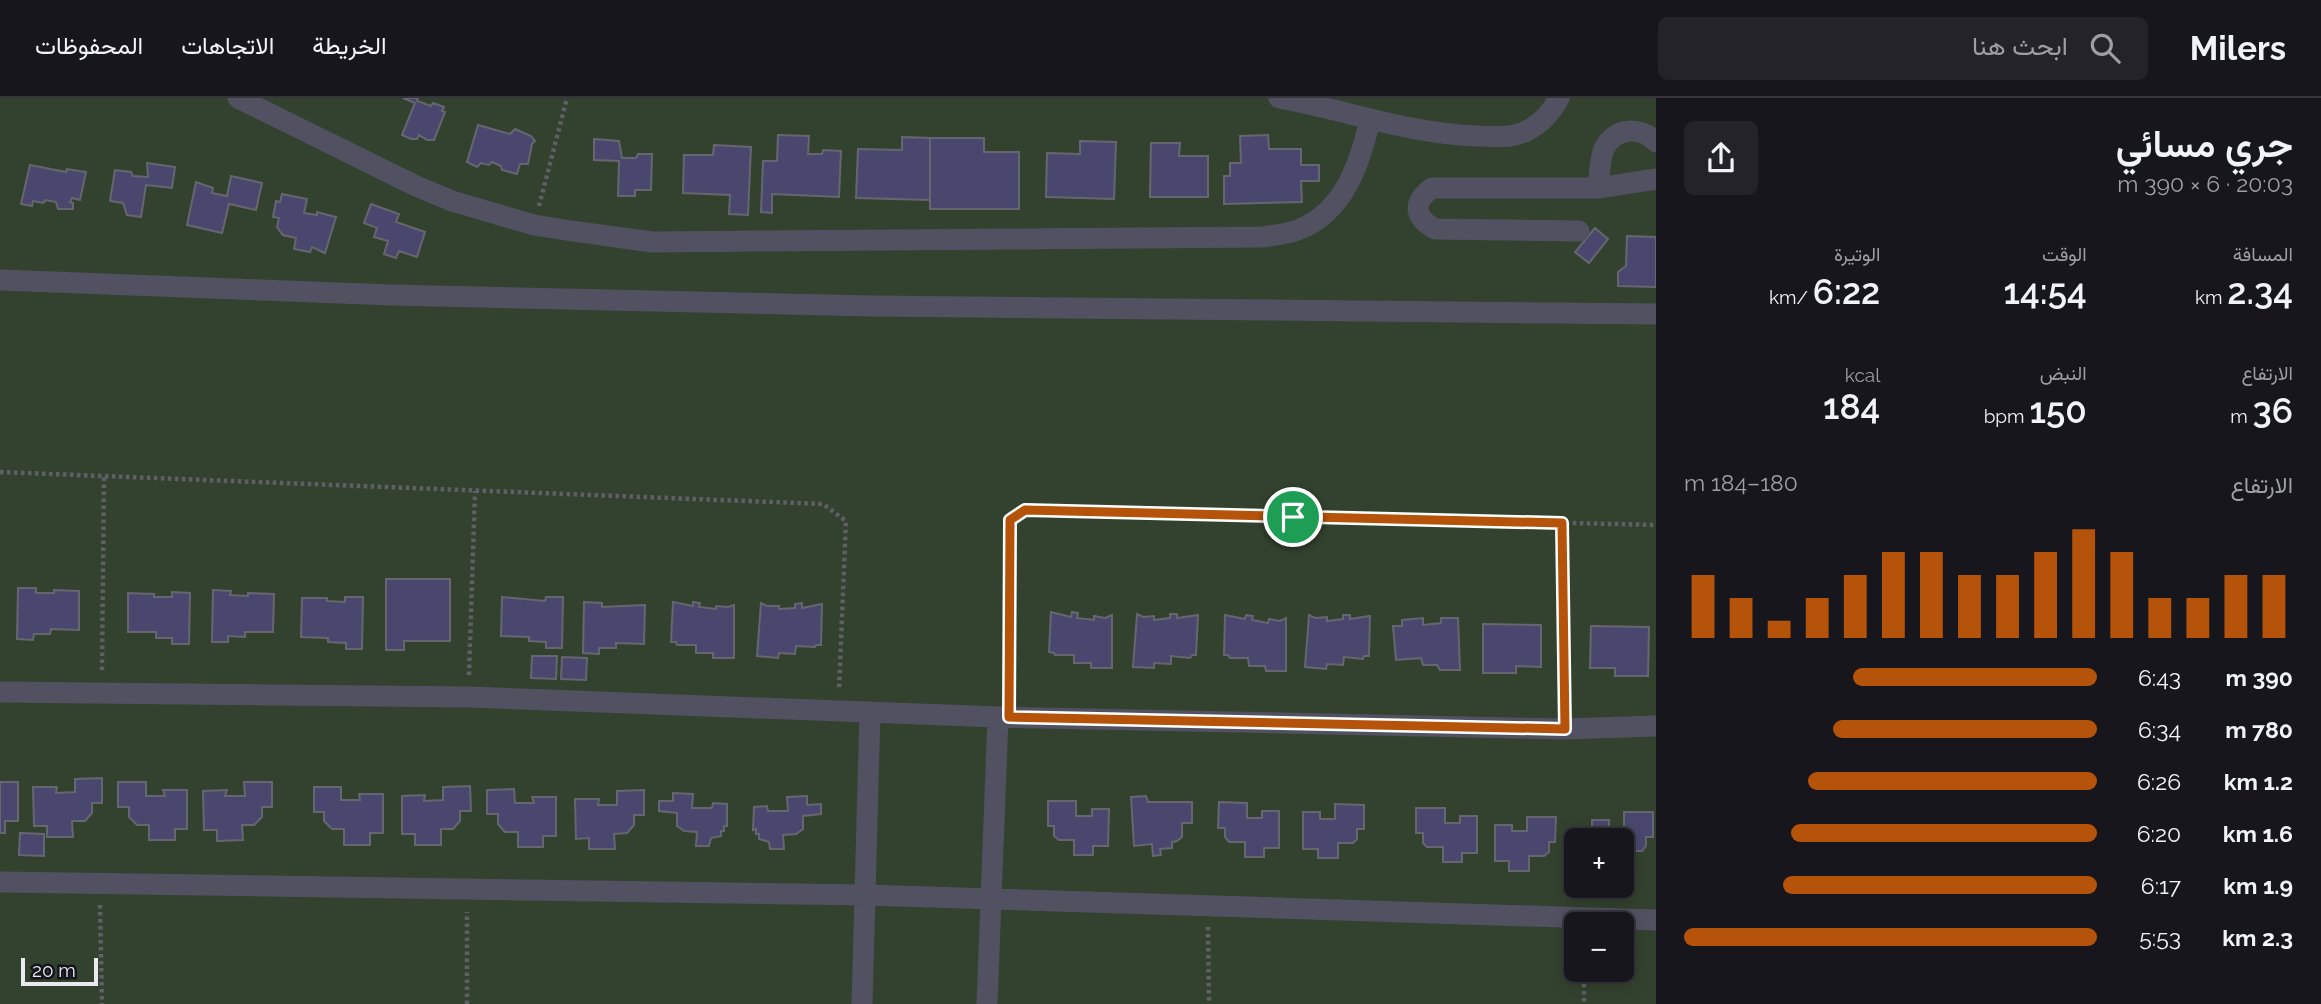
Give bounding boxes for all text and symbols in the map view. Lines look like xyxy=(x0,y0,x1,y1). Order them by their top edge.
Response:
search box xyxy=(1658,17,2148,80)
icon: search xyxy=(2086,29,2124,67)
text: Milers xyxy=(2190,29,2286,68)
text: المحفوظات xyxy=(35,31,143,60)
text: الاتجاهات xyxy=(181,31,274,60)
text: الخريطة xyxy=(312,31,387,60)
text: ابحث هنا xyxy=(1972,31,2068,61)
button: share xyxy=(1684,121,1758,195)
text: جري مسائي xyxy=(2116,121,2293,166)
text: 20:03 · 6 × 390 m xyxy=(2117,170,2293,197)
text: الوتيرة xyxy=(1834,243,1880,265)
text: الوقت xyxy=(2042,243,2087,265)
text: المسافة xyxy=(2233,243,2293,265)
text: 6:22 xyxy=(1813,271,1880,312)
text: 14:54 xyxy=(2004,271,2087,312)
text: 2.34 xyxy=(2227,271,2293,312)
text: /km xyxy=(1769,286,1813,308)
text: km xyxy=(2195,286,2227,308)
text: النبض xyxy=(2040,362,2087,384)
text: الارتفاع xyxy=(2241,362,2293,384)
text: kcal xyxy=(1845,364,1880,386)
text: 184 xyxy=(1823,386,1880,427)
text: 150 xyxy=(2029,390,2087,431)
text: 36 xyxy=(2253,390,2293,431)
text: bpm xyxy=(1984,405,2029,427)
text: m xyxy=(2230,405,2253,427)
text: 180–184 m xyxy=(1684,469,1798,496)
text: الارتفاع xyxy=(2231,471,2293,498)
pin xyxy=(1263,487,1323,547)
icon: arrive xyxy=(1274,498,1312,536)
text: 6:43 xyxy=(2138,664,2181,691)
text: 390 m xyxy=(2226,664,2293,691)
text: 6:34 xyxy=(2138,716,2181,743)
text: 780 m xyxy=(2225,716,2293,743)
text: 6:26 xyxy=(2137,768,2181,795)
text: 1.2 km xyxy=(2224,768,2293,795)
text: 6:20 xyxy=(2137,820,2181,847)
text: 1.6 km xyxy=(2223,820,2293,847)
map controls xyxy=(1564,828,1634,982)
button: + xyxy=(1564,828,1634,898)
text: 6:17 xyxy=(2141,872,2181,899)
text: 1.9 km xyxy=(2223,872,2293,899)
button: − xyxy=(1564,912,1634,982)
text: 5:53 xyxy=(2139,924,2181,951)
text: 2.3 km xyxy=(2222,924,2293,951)
scale bar xyxy=(21,955,98,987)
text: 20 m xyxy=(32,959,76,981)

